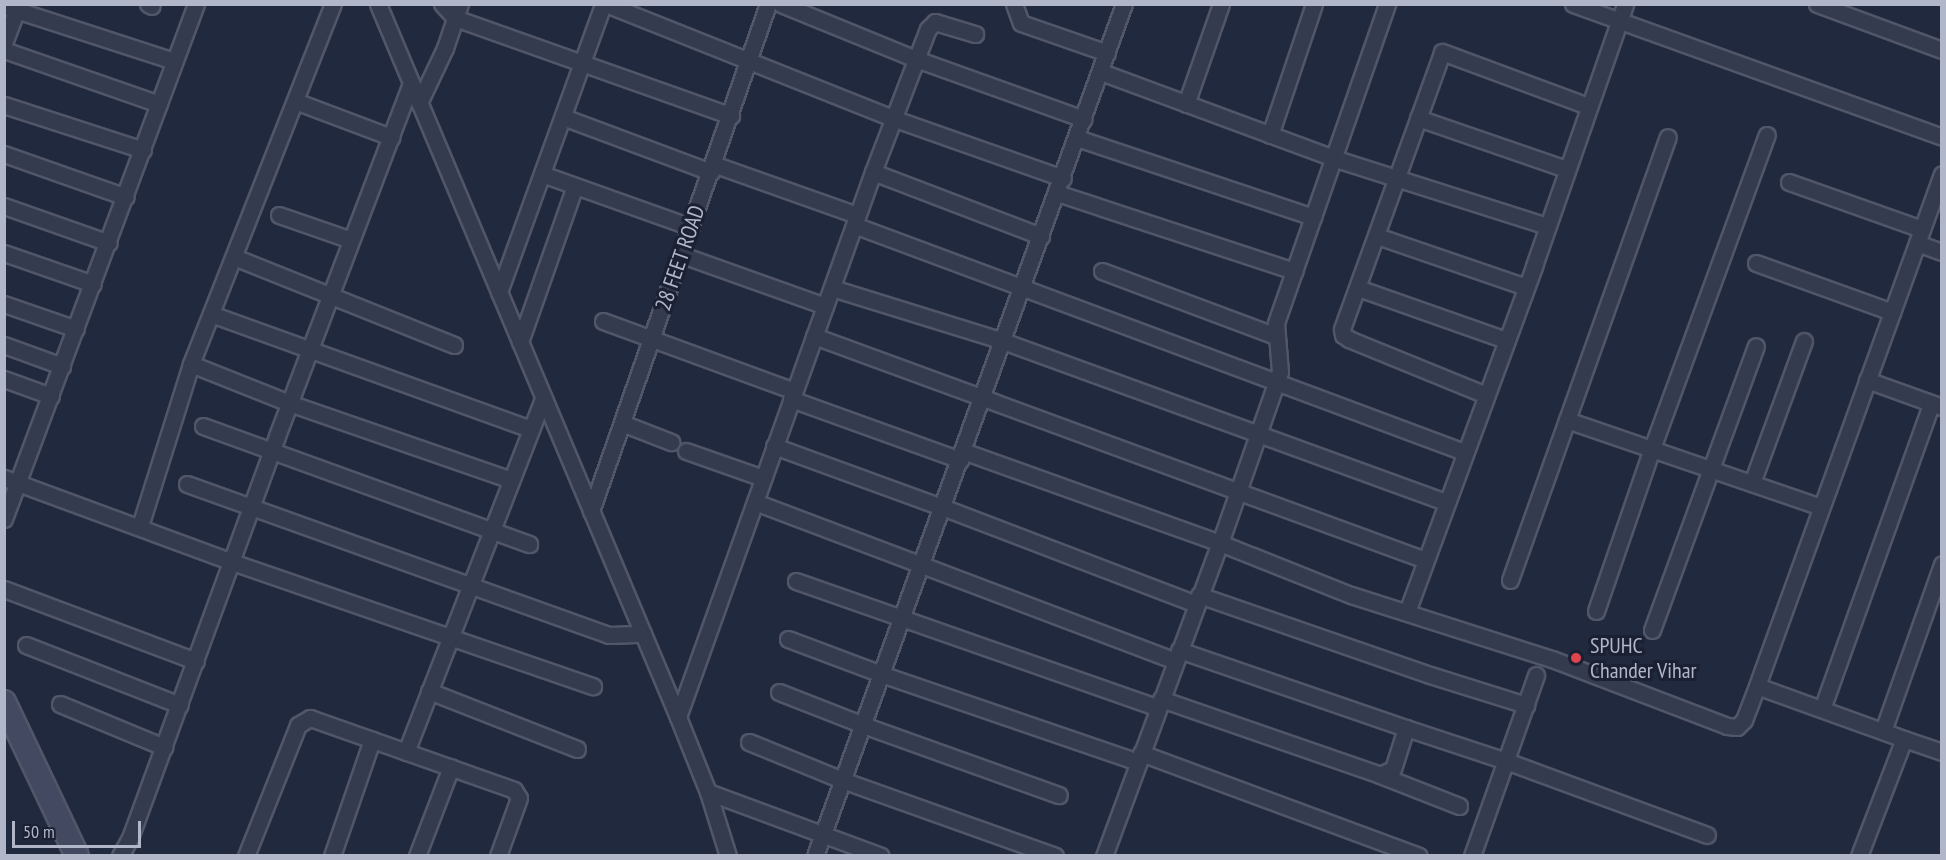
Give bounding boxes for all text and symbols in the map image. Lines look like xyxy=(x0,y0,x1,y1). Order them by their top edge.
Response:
street label: 28 FEET ROAD xyxy=(650,201,710,315)
place label: SPUHC Chander Vihar xyxy=(1590,632,1697,684)
marker: SPUHC Chander Vihar xyxy=(1567,649,1585,667)
scale bar xyxy=(15,809,144,847)
text: 50 m xyxy=(23,820,55,843)

